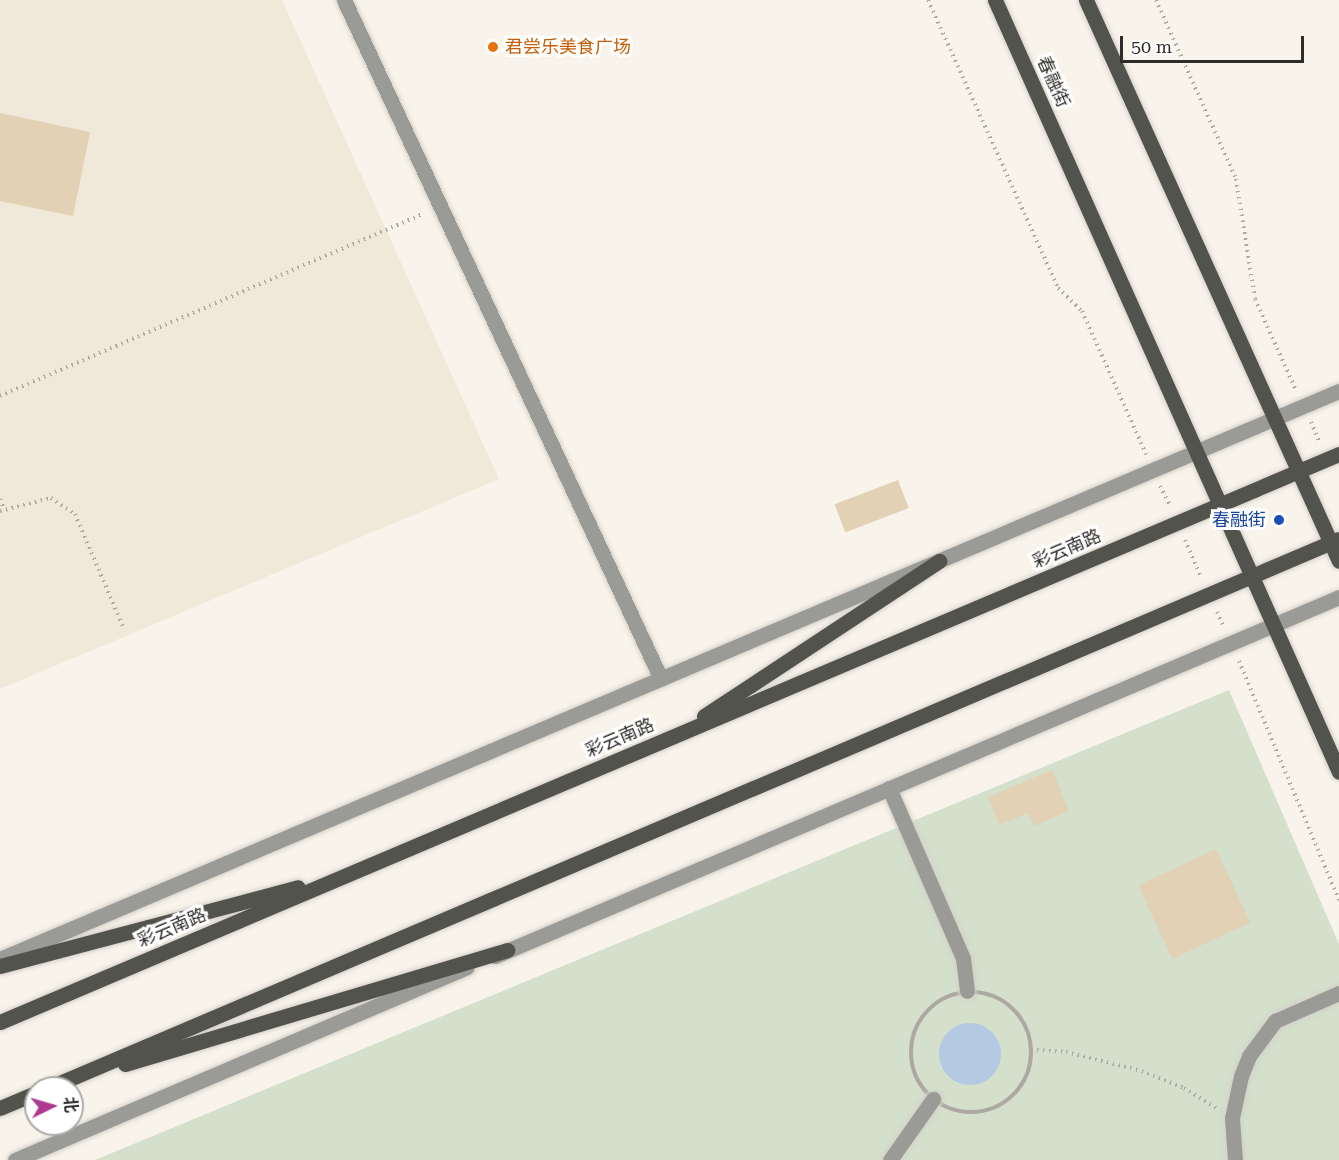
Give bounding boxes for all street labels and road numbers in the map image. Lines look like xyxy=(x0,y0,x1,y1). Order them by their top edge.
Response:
street label: 春融街 xyxy=(1032,53,1074,111)
street label: 彩云南路 xyxy=(1030,525,1104,573)
street label: 彩云南路 xyxy=(583,714,657,762)
street label: 彩云南路 xyxy=(135,904,209,952)

